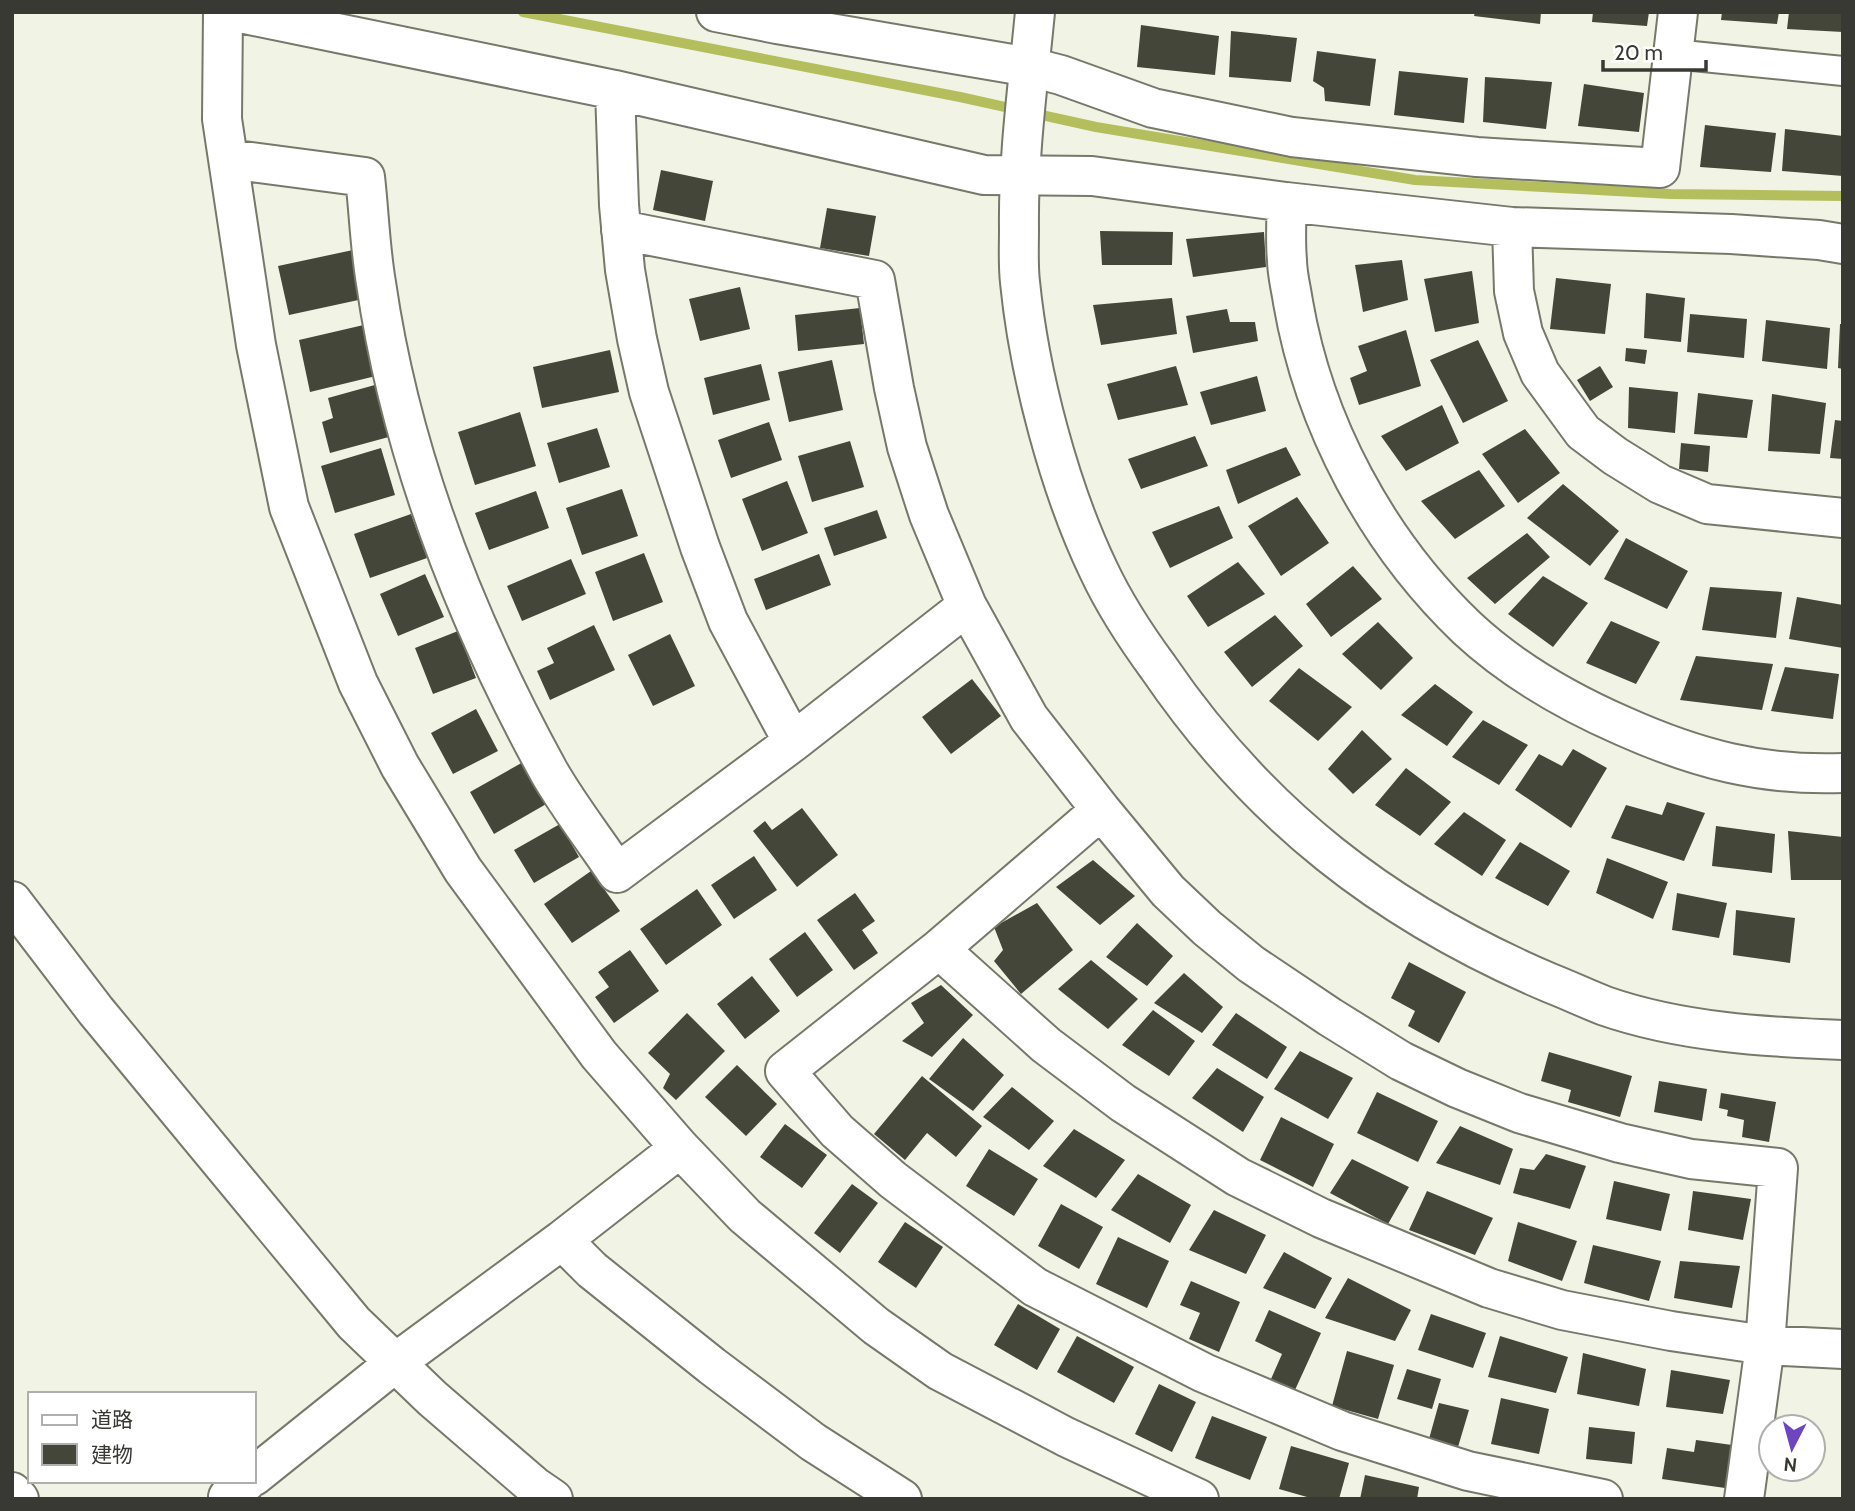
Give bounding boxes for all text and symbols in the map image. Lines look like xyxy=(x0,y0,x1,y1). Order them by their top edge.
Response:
scale bar xyxy=(1603,28,1706,72)
text: 20 m xyxy=(1614,40,1663,65)
legend xyxy=(28,1392,256,1483)
text: 道路 xyxy=(91,1407,133,1432)
north arrow xyxy=(1757,1413,1827,1483)
text: 建物 xyxy=(91,1442,133,1467)
text: N xyxy=(1782,1452,1798,1477)

